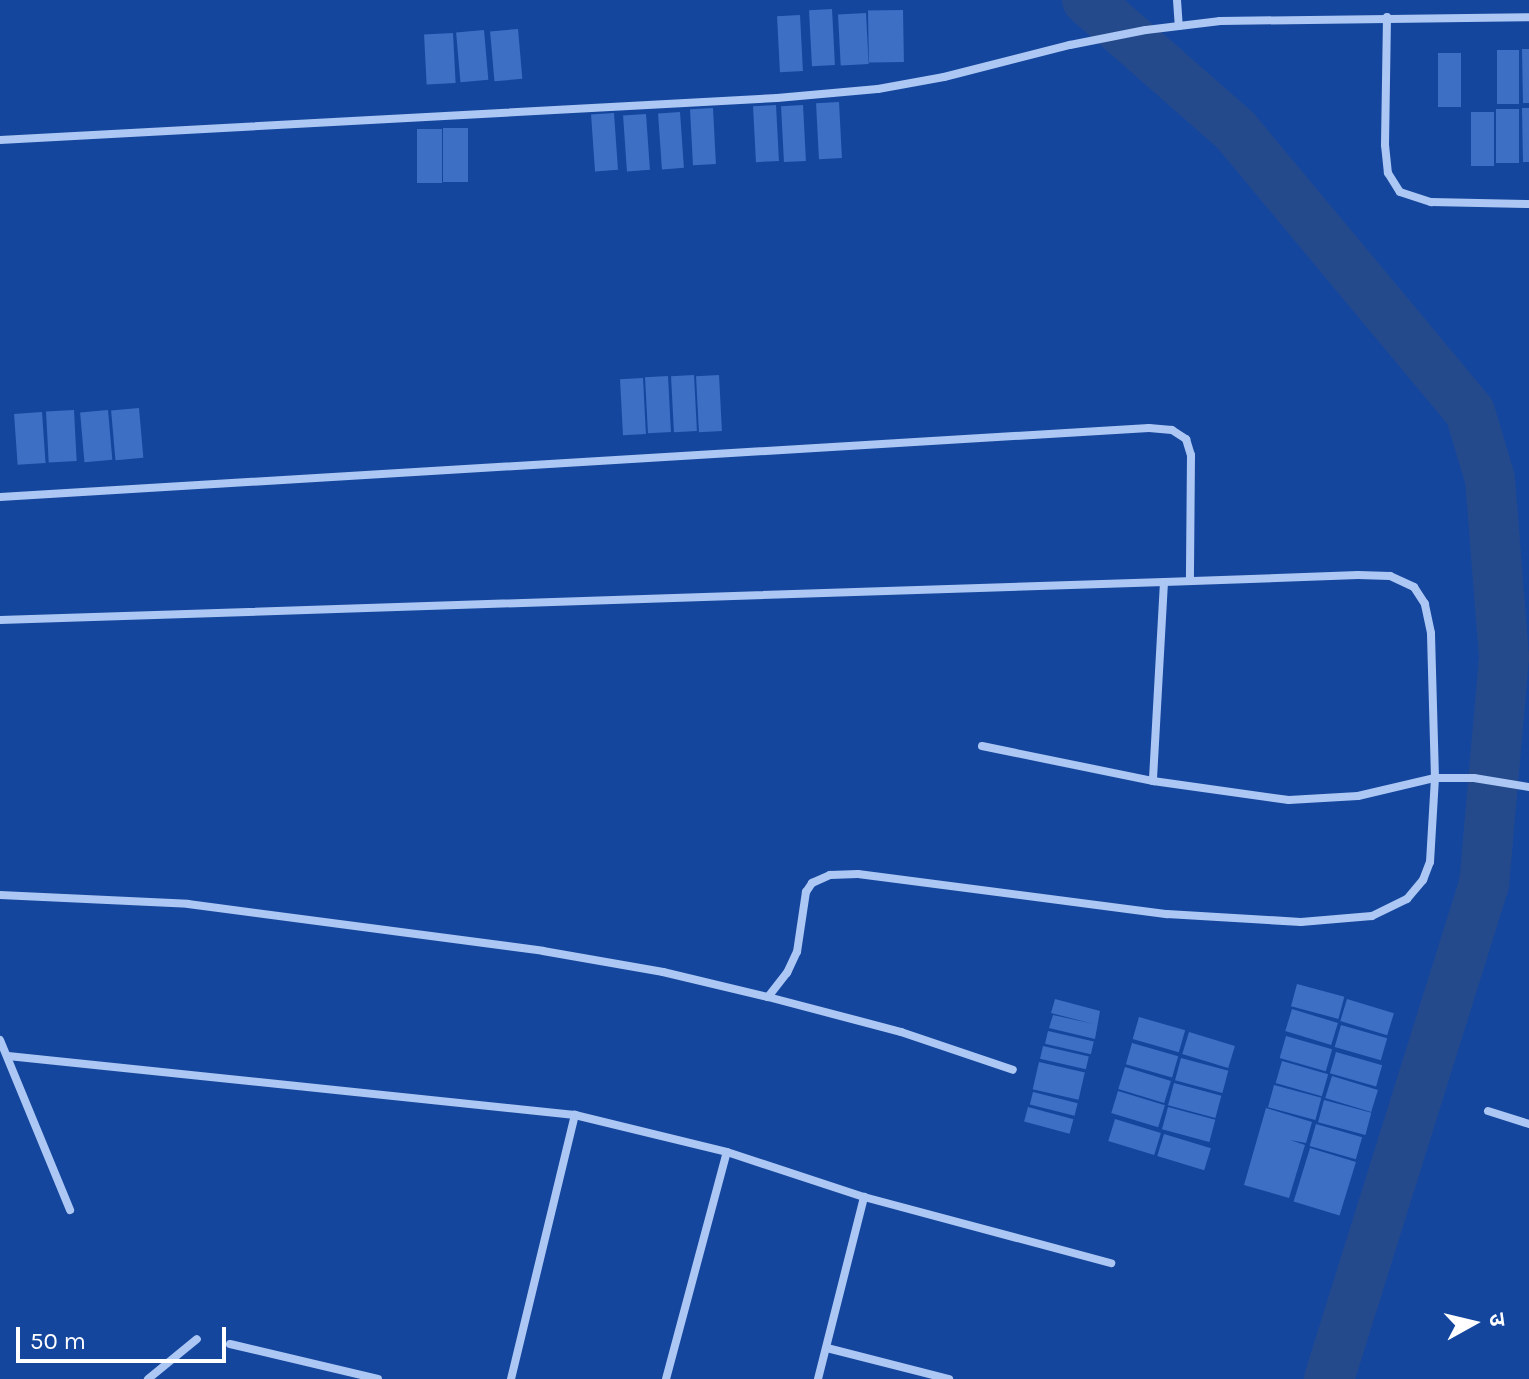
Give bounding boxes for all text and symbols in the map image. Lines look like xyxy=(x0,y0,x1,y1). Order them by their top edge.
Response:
north arrow xyxy=(1433,1283,1513,1363)
scale bar xyxy=(20,1311,230,1361)
text: उ xyxy=(1483,1311,1511,1328)
text: 50 m xyxy=(30,1327,86,1355)

